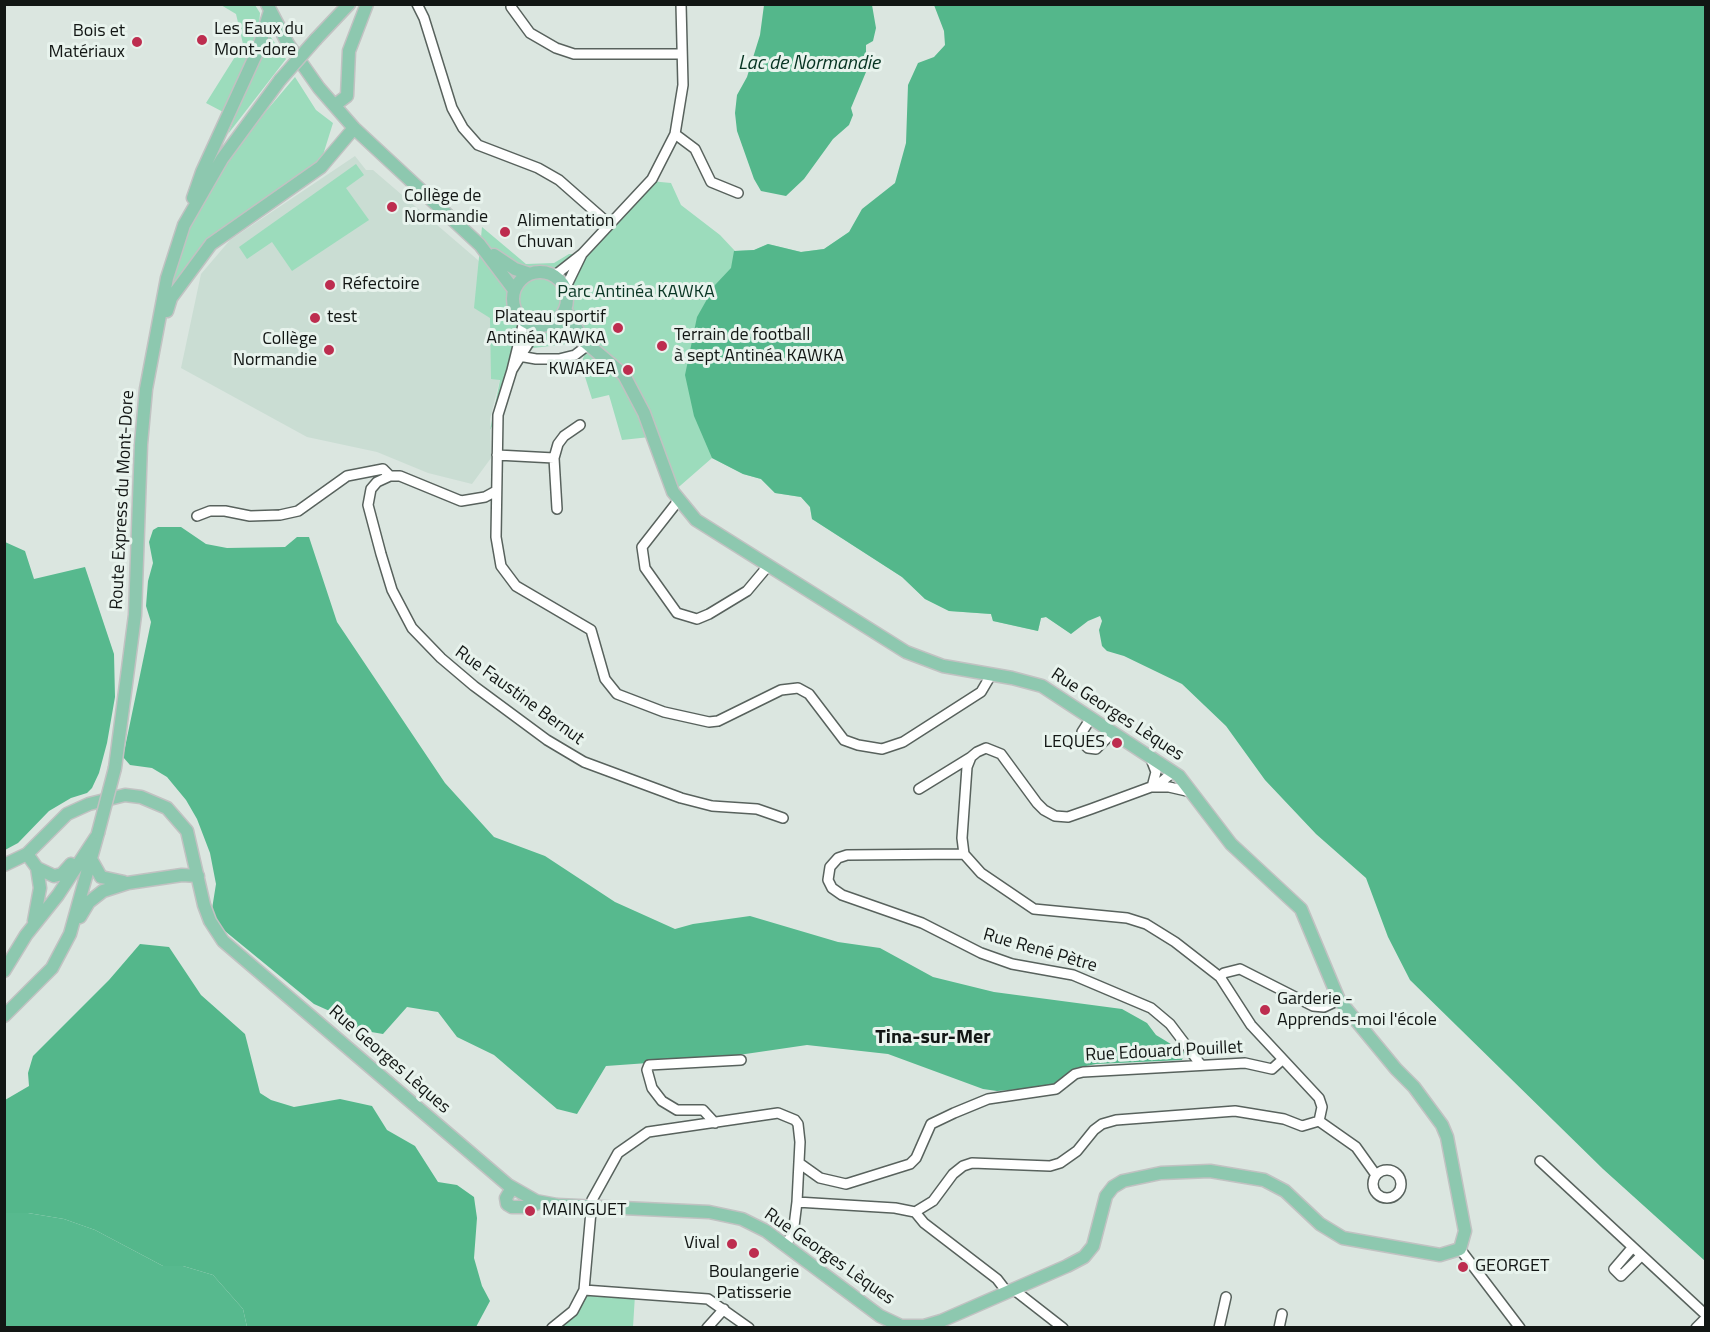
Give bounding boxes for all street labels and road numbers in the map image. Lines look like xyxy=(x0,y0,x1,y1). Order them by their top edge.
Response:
street label: Route Express du Mont-Dore xyxy=(106,390,140,610)
street label: Rue Faustine Bernut xyxy=(450,642,588,750)
street label: Rue Georges Lèques xyxy=(1046,664,1188,766)
street label: Rue René Pètre xyxy=(981,924,1099,978)
street label: Rue Georges Lèques xyxy=(324,1001,454,1119)
street label: Rue Edouard Pouillet xyxy=(1085,1037,1243,1067)
street label: Rue Georges Lèques xyxy=(760,1204,898,1310)

